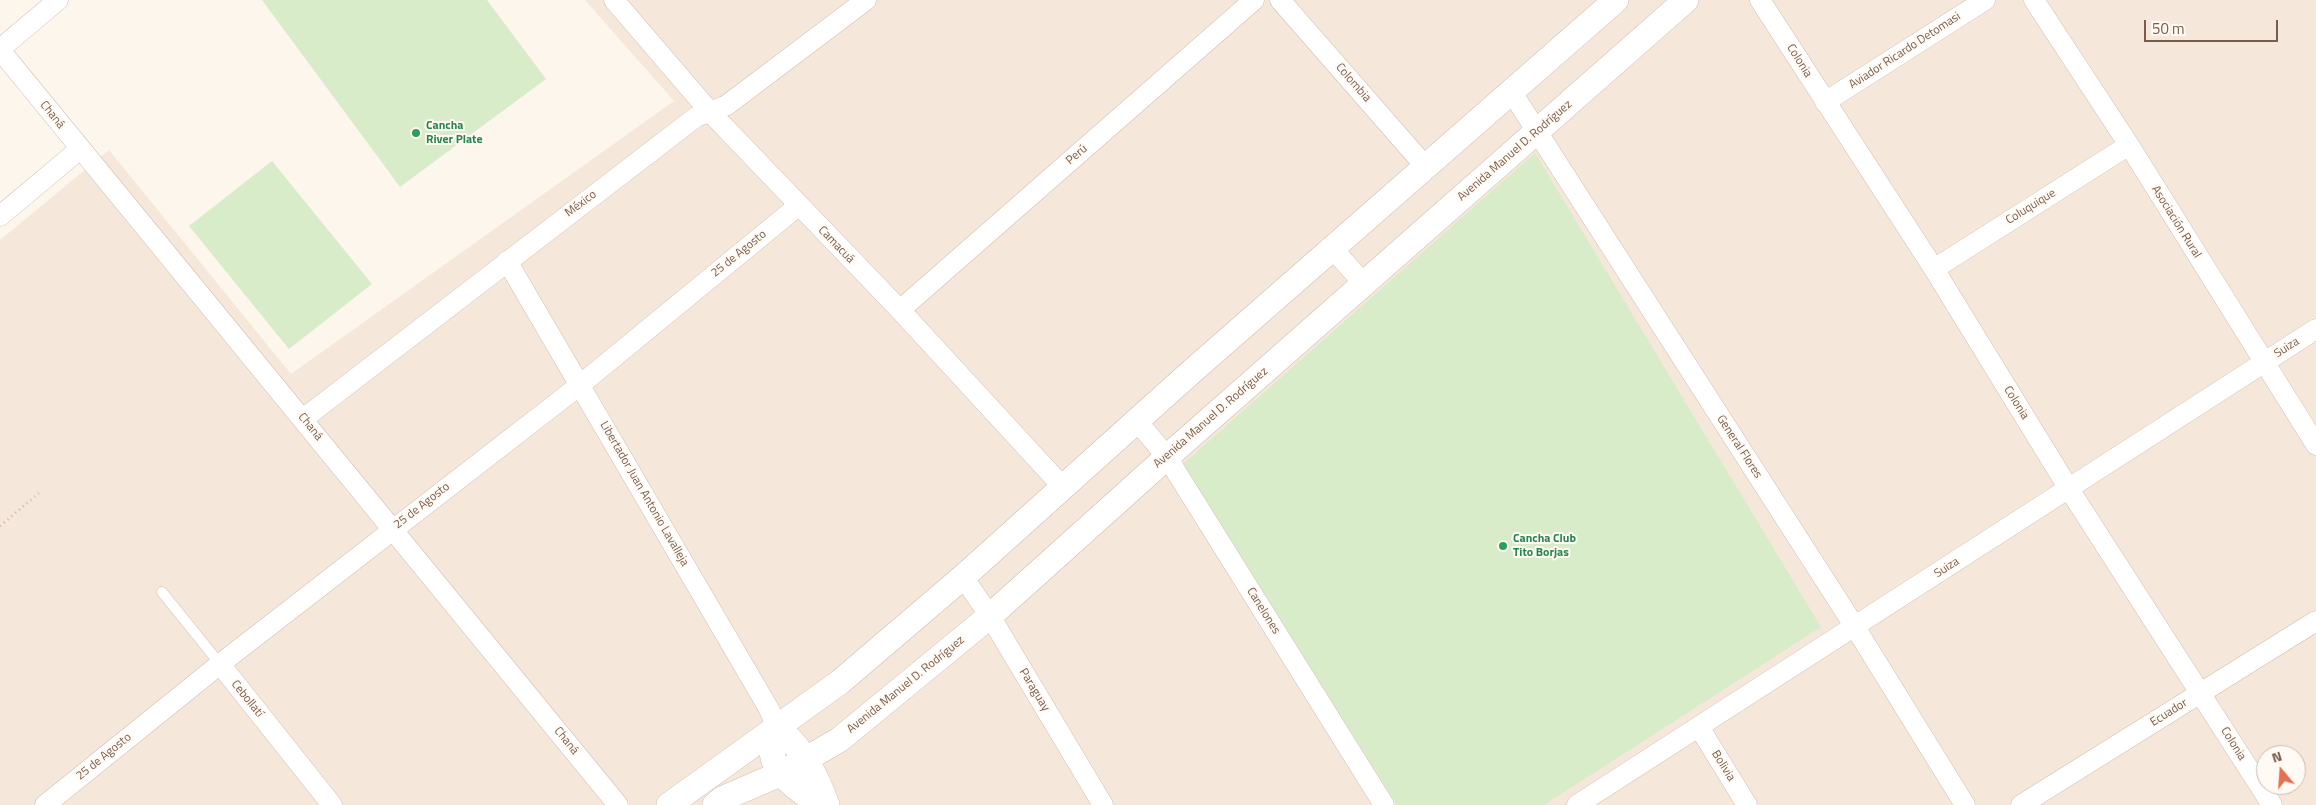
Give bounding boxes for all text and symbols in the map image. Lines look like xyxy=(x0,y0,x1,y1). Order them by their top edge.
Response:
street label: Aviador Ricardo Detomasi xyxy=(1847,10,1963,92)
scale bar xyxy=(2146,10,2280,42)
text: 50 m xyxy=(2152,17,2185,40)
street label: Colonia xyxy=(1783,42,1815,80)
street label: Colombia xyxy=(1332,61,1374,105)
street label: Avenida Manuel D. Rodríguez xyxy=(1455,97,1575,205)
street label: Chaná xyxy=(37,98,67,132)
place label: Cancha River Plate xyxy=(426,119,483,147)
marker: Cancha River Plate xyxy=(410,127,422,139)
street label: Perú xyxy=(1063,142,1091,168)
street label: Asociación Rural xyxy=(2148,183,2204,261)
street label: Coluquique xyxy=(2003,186,2059,228)
street label: México xyxy=(562,188,600,220)
street label: Camacuá xyxy=(815,223,857,267)
street label: 25 de Agosto xyxy=(709,227,769,281)
street label: Suiza xyxy=(2272,335,2302,361)
street label: Avenida Manuel D. Rodríguez xyxy=(1151,364,1271,472)
street label: Colonia xyxy=(2000,384,2032,422)
street label: Chaná xyxy=(295,410,325,444)
street label: General Flores xyxy=(1713,413,1765,481)
street label: Libertador Juan Antonio Lavalleja xyxy=(596,419,692,569)
street label: 25 de Agosto xyxy=(391,480,453,532)
place label: Cancha Club Tito Borjas xyxy=(1513,532,1576,560)
marker: Cancha Club Tito Borjas xyxy=(1497,540,1509,552)
street label: Suiza xyxy=(1932,555,1962,581)
street label: Canelones xyxy=(1243,585,1283,637)
street label: Avenida Manuel D. Rodríguez xyxy=(844,633,968,737)
street label: Paraguay xyxy=(1016,666,1052,714)
street label: Cebollatí xyxy=(228,678,266,720)
street label: Ecuador xyxy=(2148,696,2190,730)
street label: Chaná xyxy=(551,724,581,758)
street label: Colonia xyxy=(2217,725,2249,763)
street label: 25 de Agosto xyxy=(74,730,134,784)
north arrow xyxy=(2256,745,2306,795)
text: N xyxy=(2269,745,2284,768)
street label: Bolivia xyxy=(1708,748,1738,784)

